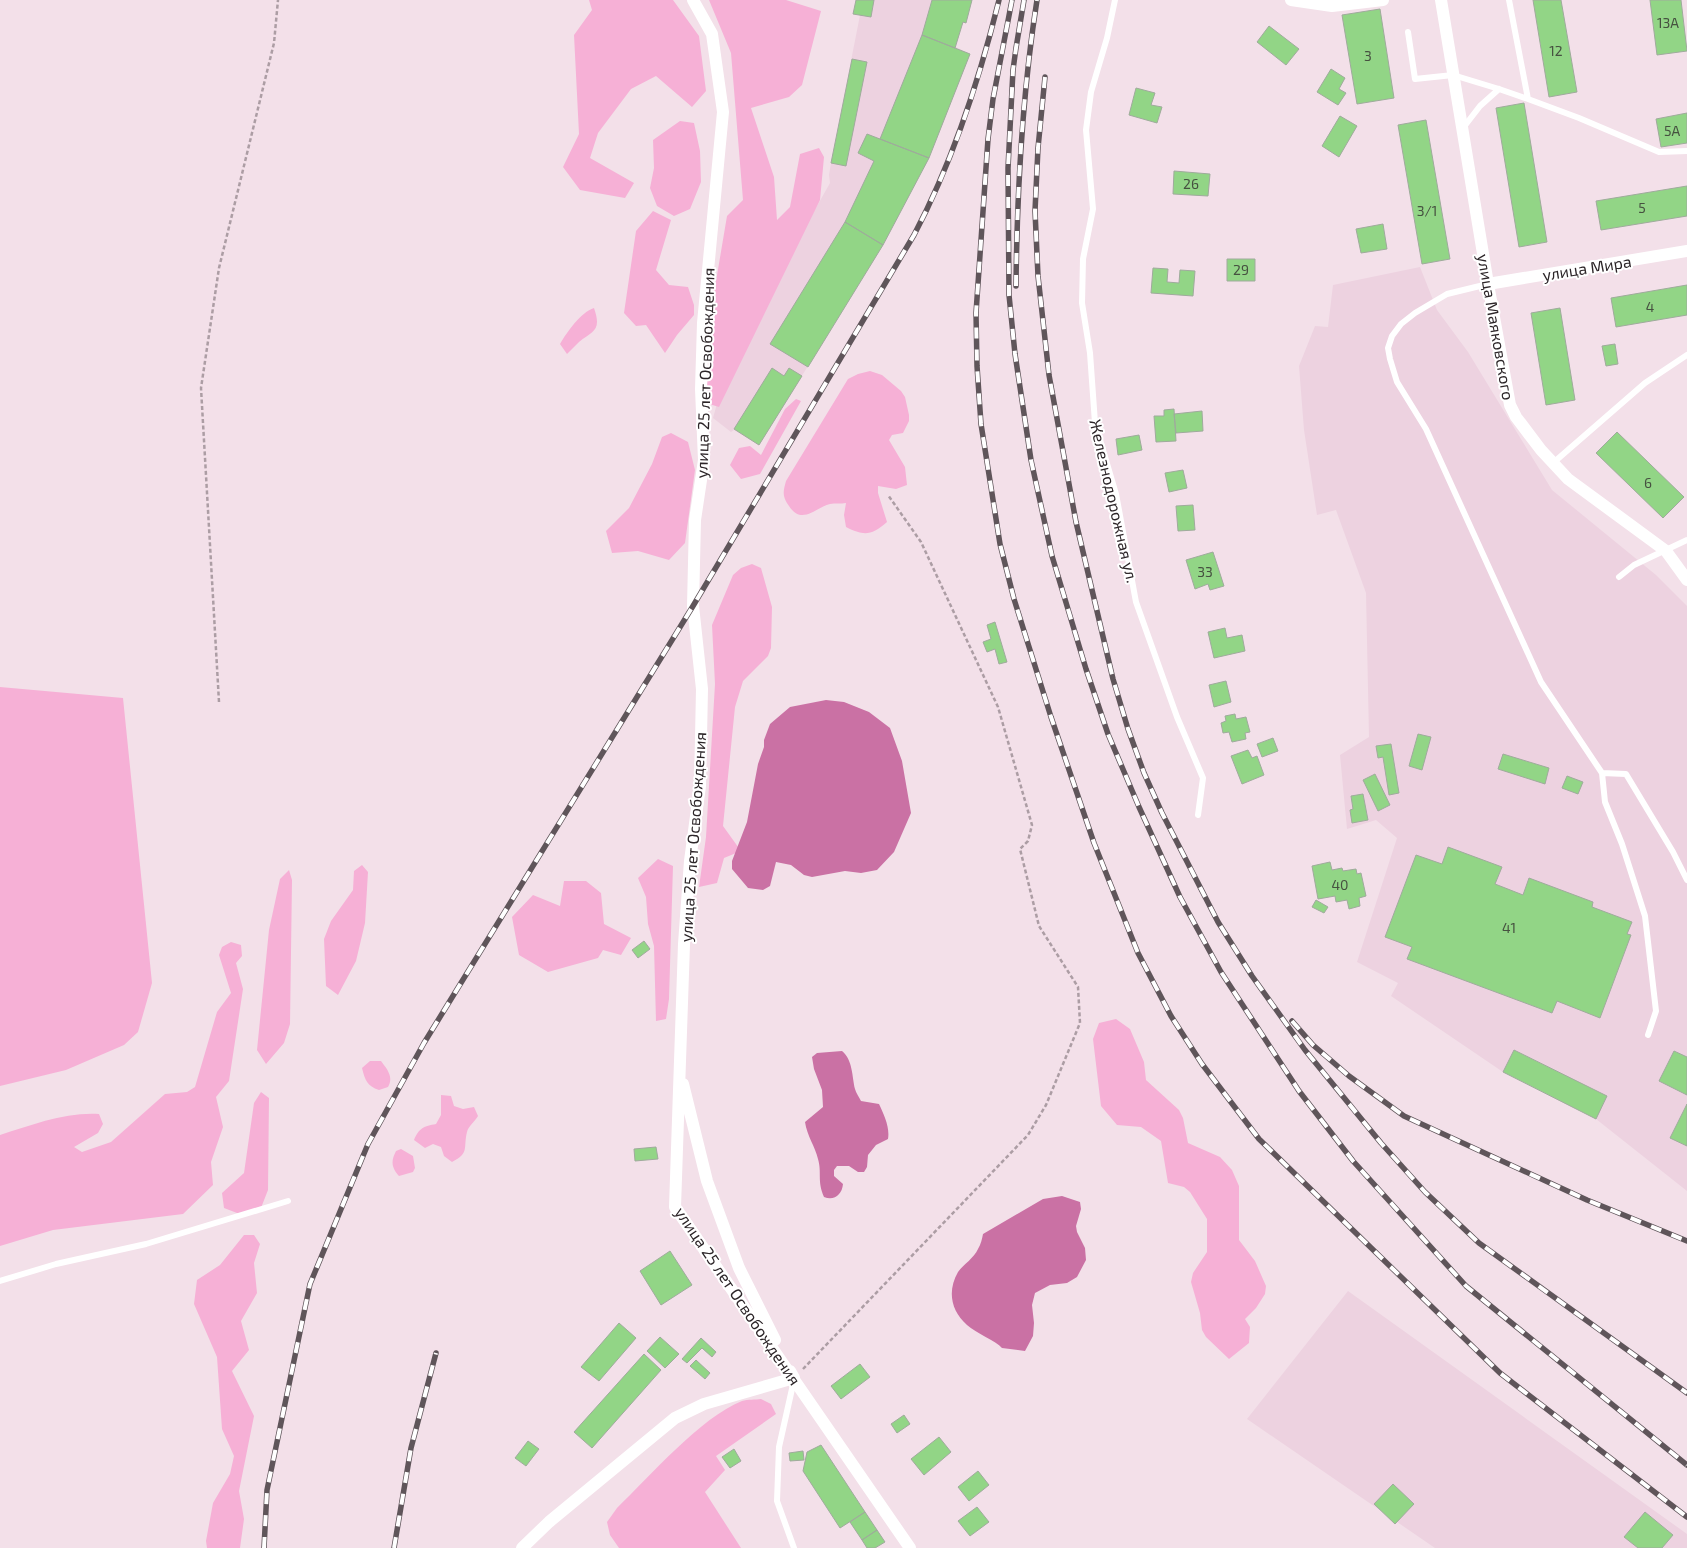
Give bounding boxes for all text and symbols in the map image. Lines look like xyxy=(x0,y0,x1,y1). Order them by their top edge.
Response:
house number: 13А xyxy=(1657,14,1679,31)
house number: 12 xyxy=(1549,42,1563,59)
house number: 3 xyxy=(1364,47,1372,64)
house number: 5А xyxy=(1664,122,1680,139)
house number: 26 xyxy=(1183,175,1199,192)
house number: 5 xyxy=(1638,199,1646,216)
house number: 3/1 xyxy=(1417,202,1437,219)
street label: улица Мира xyxy=(1541,251,1633,285)
street label: улица Маяковского xyxy=(1473,252,1519,402)
house number: 29 xyxy=(1233,261,1249,278)
street label: улица 25 лет Освобождения xyxy=(691,267,719,479)
house number: 4 xyxy=(1646,298,1654,315)
street label: Железнодорожная ул. xyxy=(1085,417,1143,585)
house number: 6 xyxy=(1644,474,1652,491)
house number: 33 xyxy=(1197,563,1213,580)
street label: улица 25 лет Освобождения xyxy=(676,731,710,943)
house number: 40 xyxy=(1331,876,1349,893)
house number: 41 xyxy=(1502,919,1516,936)
street label: улица 25 лет Освобождения xyxy=(671,1203,805,1389)

